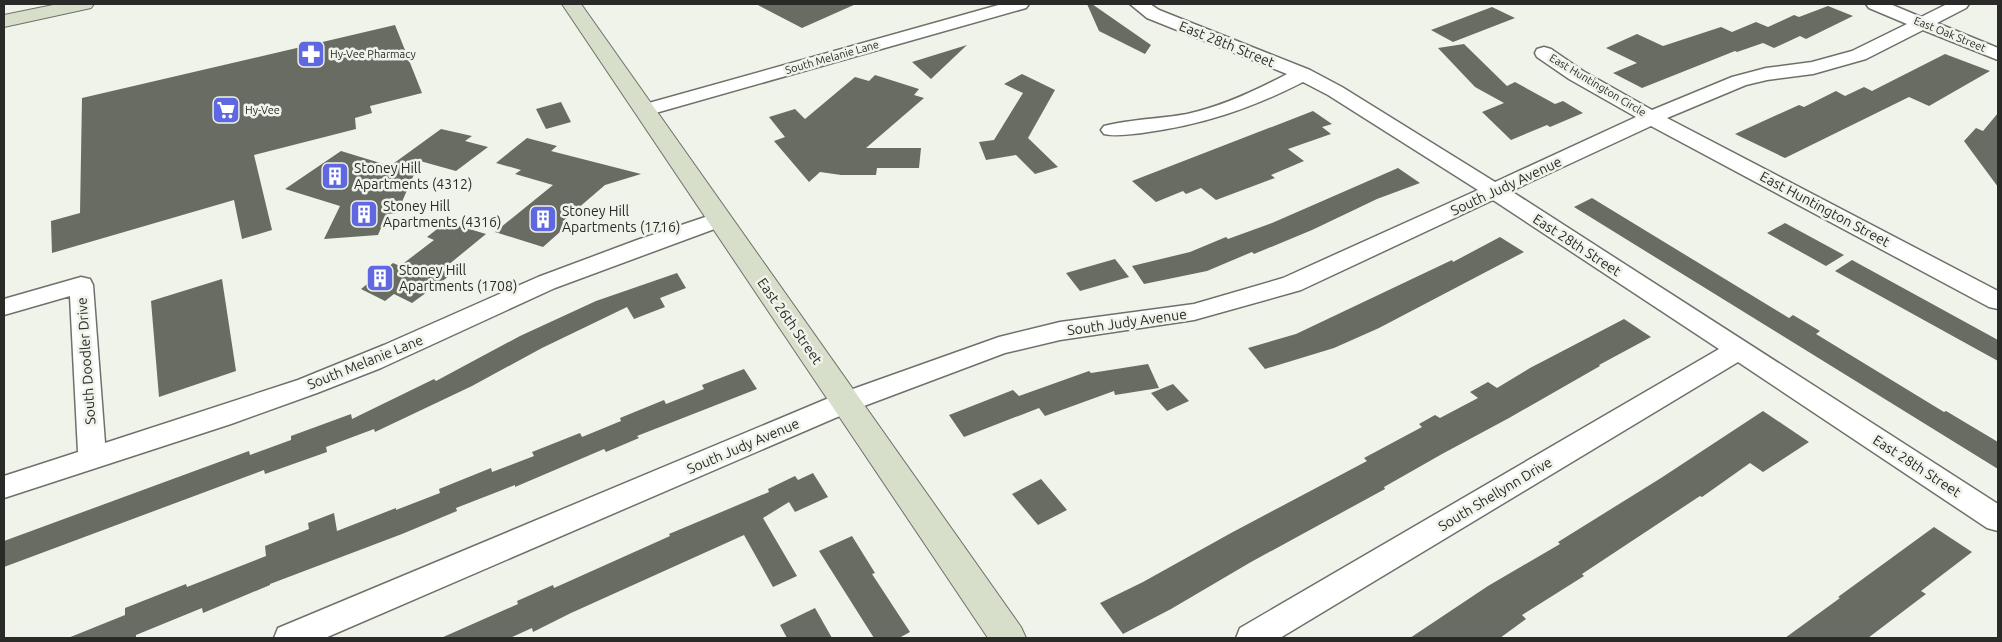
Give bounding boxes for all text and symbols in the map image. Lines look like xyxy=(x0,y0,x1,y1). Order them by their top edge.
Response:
street label: East Oak Street xyxy=(1912,14,1988,54)
street label: East 28th Street xyxy=(1177,18,1277,71)
street label: South Melanie Lane xyxy=(784,38,880,76)
pharmacy icon: Hy-Vee Pharmacy xyxy=(296,39,326,69)
place label: Hy-Vee Pharmacy xyxy=(330,48,416,60)
street label: East Huntington Circle xyxy=(1548,51,1648,119)
supermarket icon: Hy-Vee xyxy=(211,95,241,125)
place label: Hy-Vee xyxy=(245,104,280,116)
street label: South Judy Avenue xyxy=(1448,153,1564,219)
place label: Stoney Hill Apartments (4312) xyxy=(354,160,472,192)
building icon: Stoney Hill Apartments (4312) xyxy=(320,161,350,191)
street label: East Huntington Street xyxy=(1757,168,1893,250)
place label: Stoney Hill Apartments (4316) xyxy=(383,198,501,230)
building icon: Stoney Hill Apartments (4316) xyxy=(349,199,379,229)
place label: Stoney Hill Apartments (1716) xyxy=(562,203,680,235)
building icon: Stoney Hill Apartments (1716) xyxy=(528,204,558,234)
street label: East 28th Street xyxy=(1530,211,1624,280)
place label: Stoney Hill Apartments (1708) xyxy=(399,262,517,294)
building icon: Stoney Hill Apartments (1708) xyxy=(365,263,395,293)
street label: East 26th Street xyxy=(754,275,826,368)
street label: South Doodler Drive xyxy=(74,297,98,425)
street label: South Judy Avenue xyxy=(1066,306,1188,338)
street label: South Melanie Lane xyxy=(305,331,425,393)
street label: South Judy Avenue xyxy=(684,415,802,477)
street label: East 28th Street xyxy=(1870,432,1964,501)
street label: South Shellynn Drive xyxy=(1435,454,1555,534)

